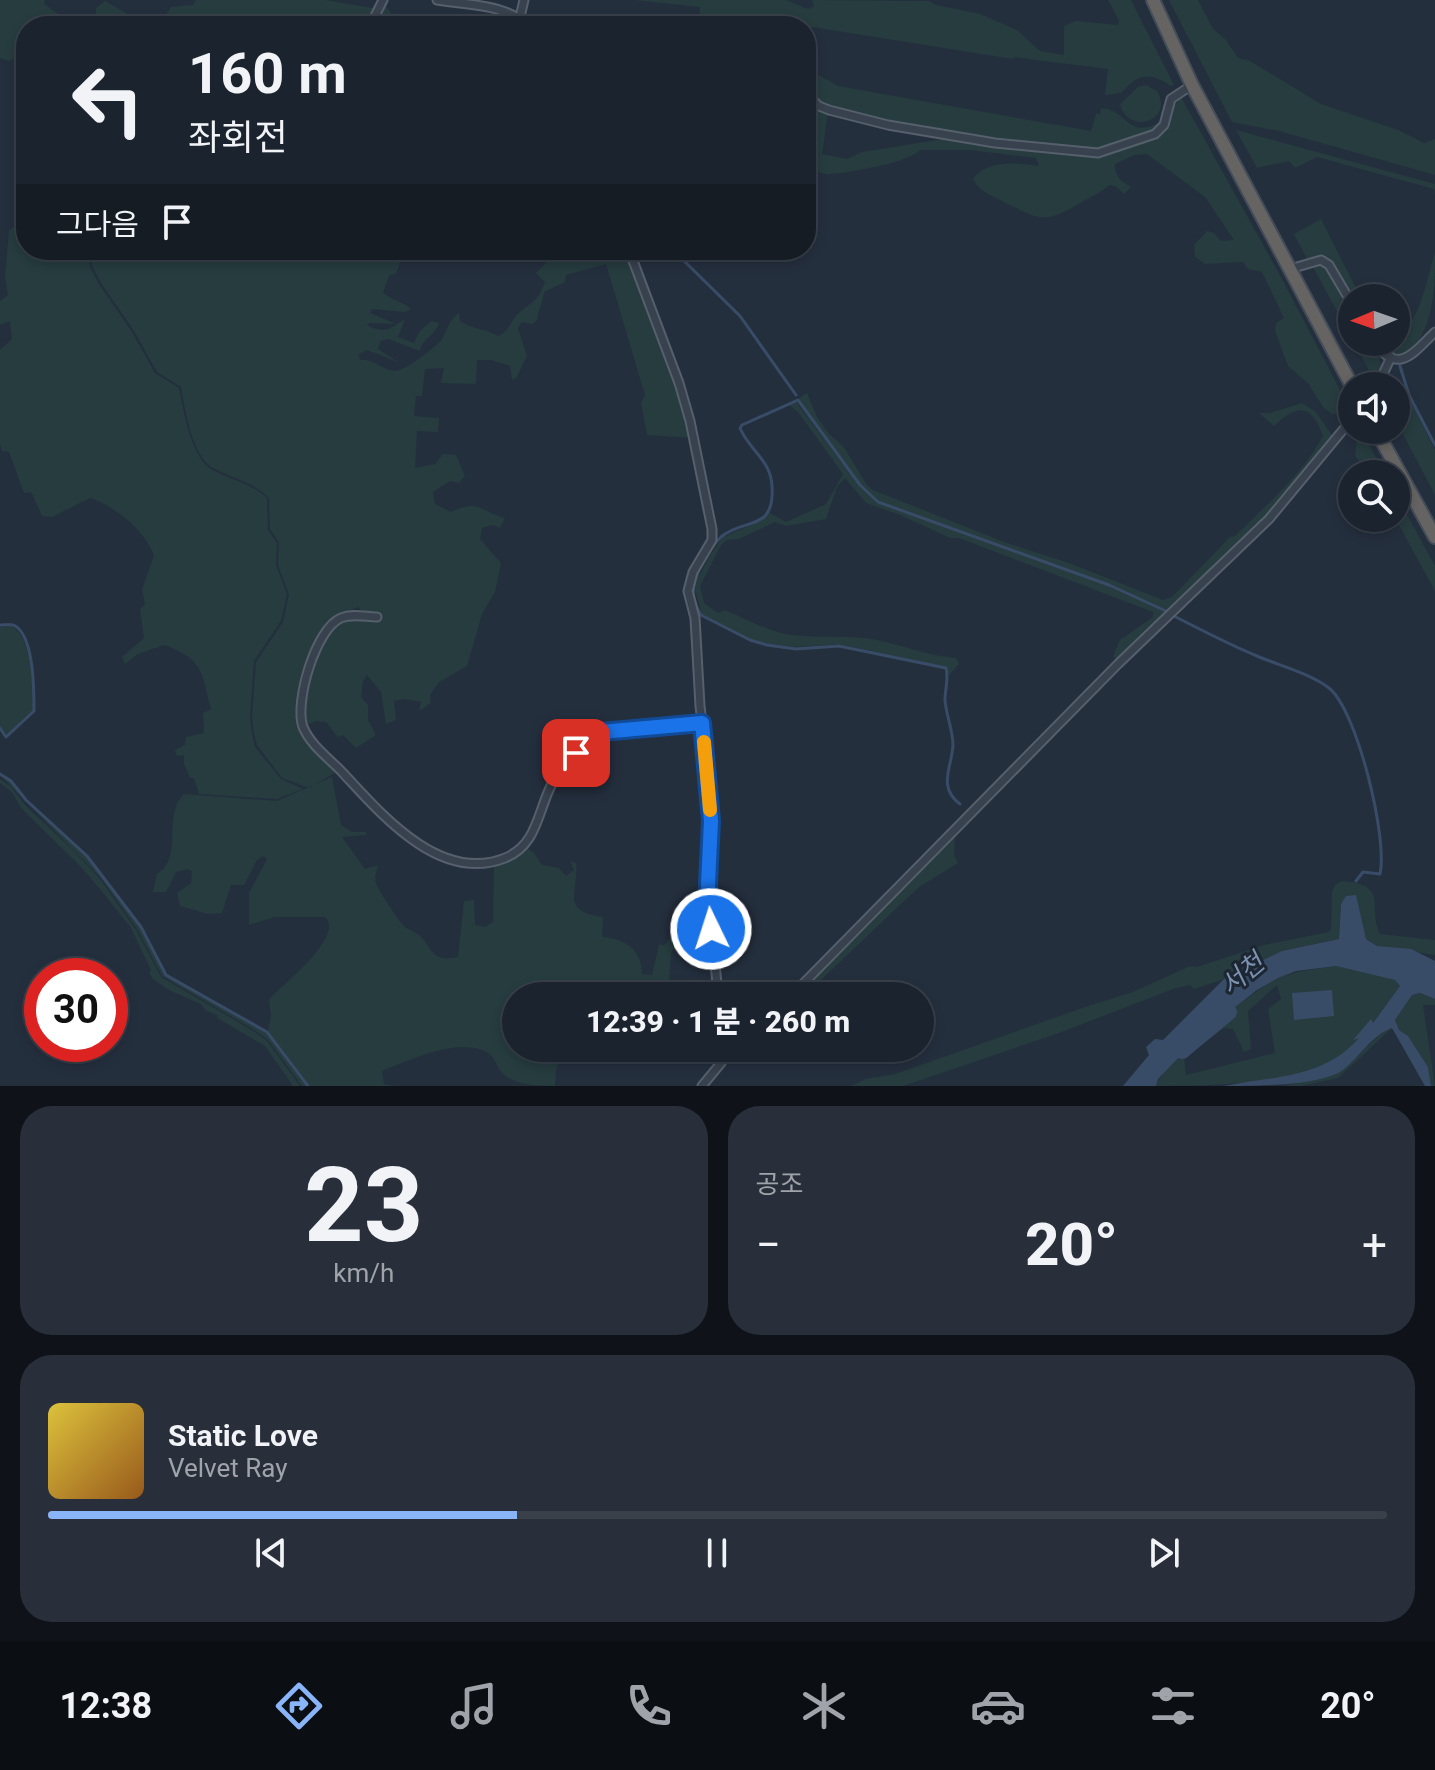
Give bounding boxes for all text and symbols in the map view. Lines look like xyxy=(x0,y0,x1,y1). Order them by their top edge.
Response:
text: 160 m xyxy=(188,41,347,107)
icon: left xyxy=(56,48,160,152)
text: 좌회전 xyxy=(188,117,287,159)
icon: arrive xyxy=(155,200,199,244)
text: 그다음 xyxy=(56,207,139,242)
north arrow xyxy=(1338,284,1410,356)
map controls xyxy=(1338,284,1410,532)
button: sound xyxy=(1338,372,1410,444)
button: search xyxy=(1338,460,1410,532)
pin xyxy=(542,719,610,787)
icon: arrive xyxy=(554,731,598,775)
position arrow xyxy=(669,887,753,971)
water label: 서천 xyxy=(1214,945,1272,1001)
speed limit sign: 30 xyxy=(24,958,128,1062)
text: 12:39 · 1 분 · 260 m xyxy=(586,1004,850,1039)
text: 23 xyxy=(304,1145,423,1266)
text: 공조 xyxy=(756,1169,803,1199)
text: 20° xyxy=(1025,1209,1118,1280)
text: − xyxy=(756,1219,781,1271)
text: + xyxy=(1362,1219,1387,1271)
text: km/h xyxy=(333,1258,394,1288)
text: Static Love xyxy=(168,1418,318,1453)
text: Velvet Ray xyxy=(168,1453,288,1483)
icon: previous xyxy=(249,1531,293,1575)
icon: pause xyxy=(695,1531,739,1575)
icon: next xyxy=(1142,1531,1186,1575)
icon: directions xyxy=(271,1678,327,1734)
icon: music xyxy=(446,1678,502,1734)
icon: phone xyxy=(621,1678,677,1734)
icon: climate xyxy=(796,1678,852,1734)
icon: car xyxy=(970,1678,1026,1734)
icon: filters xyxy=(1145,1678,1201,1734)
text: 12:38 xyxy=(59,1685,152,1727)
text: 20° xyxy=(1320,1685,1376,1727)

